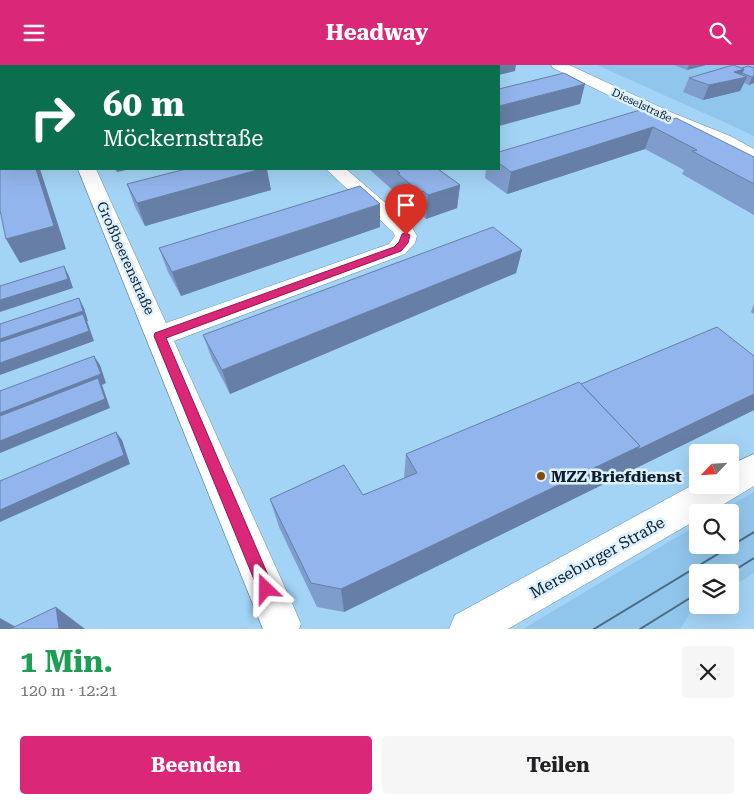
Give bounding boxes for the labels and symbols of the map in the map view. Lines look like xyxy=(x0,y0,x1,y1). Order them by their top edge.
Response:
street label: Dieselstraße xyxy=(610,86,674,125)
pin xyxy=(385,184,427,235)
street label: Großbeerenstraße xyxy=(94,199,158,317)
north arrow xyxy=(689,444,739,494)
place label: MZZ Briefdienst xyxy=(551,467,682,486)
marker: MZZ Briefdienst xyxy=(535,470,547,482)
street label: Merseburger Straße xyxy=(527,512,668,602)
position arrow xyxy=(239,562,291,614)

